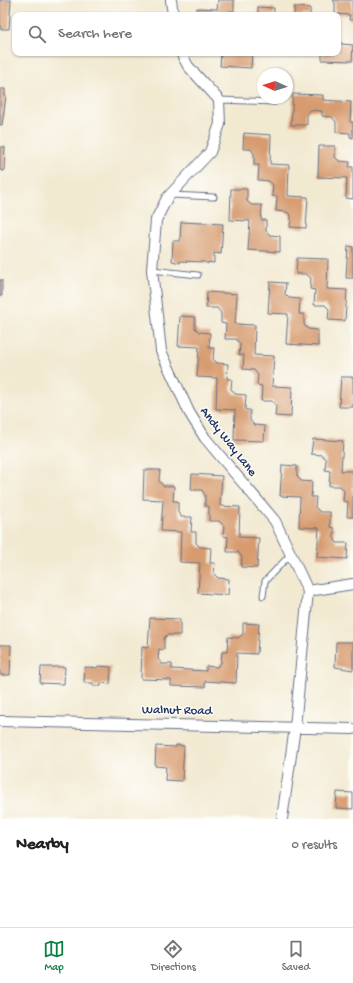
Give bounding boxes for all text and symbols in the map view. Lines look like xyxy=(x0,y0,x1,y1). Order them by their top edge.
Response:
search box xyxy=(12,12,341,56)
icon: search xyxy=(26,23,48,45)
text: Search here xyxy=(58,25,132,43)
north arrow xyxy=(257,68,293,104)
street label: Andy Way Lane xyxy=(196,404,260,480)
street label: Walnut Road xyxy=(142,703,214,719)
text: Nearby xyxy=(16,835,69,855)
text: 0 results xyxy=(291,838,337,853)
tab: Map xyxy=(43,938,65,974)
tab: Directions xyxy=(151,938,196,974)
tab: Saved xyxy=(282,938,310,974)

